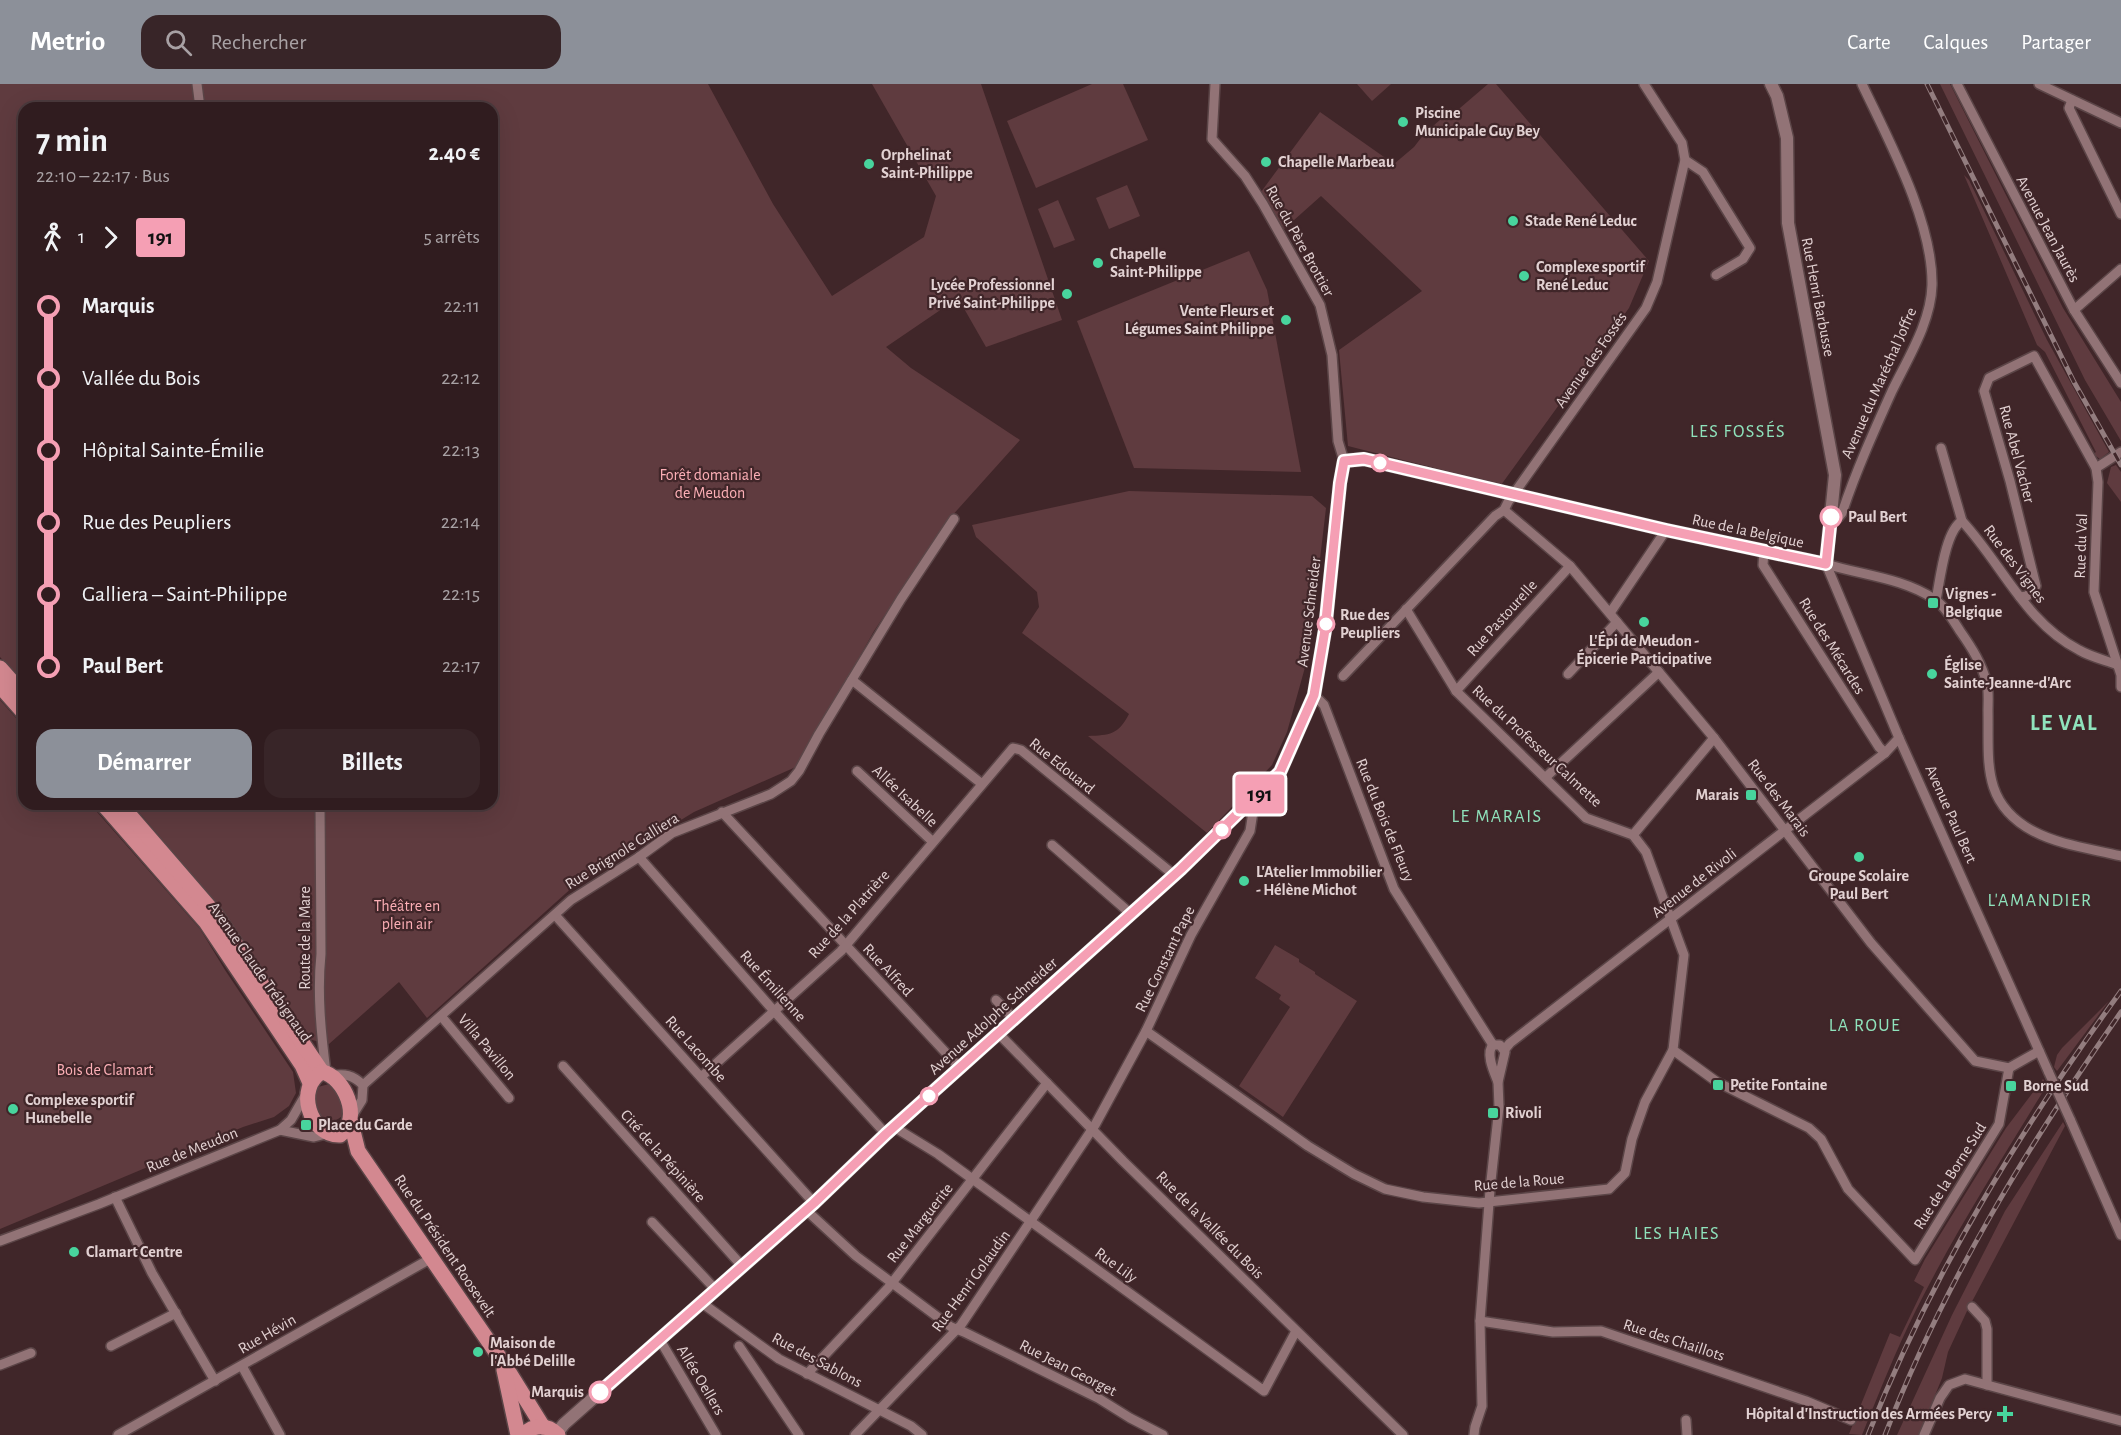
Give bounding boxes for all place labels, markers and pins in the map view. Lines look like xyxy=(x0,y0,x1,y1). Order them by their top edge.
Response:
place label: Piscine Municipale Guy Bey xyxy=(1415,105,1541,140)
marker: Piscine Municipale Guy Bey xyxy=(1396,115,1410,129)
place label: Orphelinat Saint-Philippe xyxy=(881,147,973,181)
place label: Chapelle Marbeau xyxy=(1278,154,1395,170)
marker: Chapelle Marbeau xyxy=(1259,155,1273,169)
marker: Orphelinat Saint-Philippe xyxy=(862,157,876,171)
place label: Stade René Leduc xyxy=(1525,213,1637,229)
marker: Stade René Leduc xyxy=(1506,214,1520,228)
place label: Chapelle Saint-Philippe xyxy=(1110,246,1202,280)
marker: Chapelle Saint-Philippe xyxy=(1091,256,1105,270)
place label: Complexe sportif René Leduc xyxy=(1536,259,1646,293)
marker: Complexe sportif René Leduc xyxy=(1517,269,1531,283)
place label: Lycée Professionnel Privé Saint-Philippe xyxy=(928,277,1055,311)
marker: Lycée Professionnel Privé Saint-Philippe xyxy=(1060,287,1074,301)
place label: Vente Fleurs et Légumes Saint Philippe xyxy=(1125,303,1275,337)
marker: Vente Fleurs et Légumes Saint Philippe xyxy=(1279,313,1293,327)
unlabelled marker xyxy=(1371,454,1389,472)
marker: Paul Bert xyxy=(1820,506,1842,528)
place label: Paul Bert xyxy=(1848,509,1908,525)
place label: Vignes - Belgique xyxy=(1945,586,2003,620)
marker: Vignes - Belgique xyxy=(1926,596,1940,610)
place label: Rue des Peupliers xyxy=(1340,607,1400,641)
marker: Rue des Peupliers xyxy=(1317,615,1335,633)
marker: L'Épi de Meudon - Épicerie Participative xyxy=(1637,615,1651,629)
place label: L'Épi de Meudon - Épicerie Participative xyxy=(1576,630,1712,667)
place label: Église Sainte-Jeanne-d'Arc xyxy=(1944,654,2071,691)
marker: Église Sainte-Jeanne-d'Arc xyxy=(1925,667,1939,681)
place label: Marais xyxy=(1695,787,1739,803)
marker: Marais xyxy=(1744,788,1758,802)
unlabelled marker xyxy=(1213,821,1231,839)
marker: Groupe Scolaire Paul Bert xyxy=(1852,850,1866,864)
place label: L'Atelier Immobilier - Hélène Michot xyxy=(1256,864,1383,898)
place label: Groupe Scolaire Paul Bert xyxy=(1809,868,1910,902)
marker: L'Atelier Immobilier - Hélène Michot xyxy=(1237,874,1251,888)
place label: Petite Fontaine xyxy=(1730,1077,1828,1093)
marker: Petite Fontaine xyxy=(1711,1078,1725,1092)
place label: Borne Sud xyxy=(2023,1078,2089,1094)
marker: Borne Sud xyxy=(2004,1079,2018,1093)
unlabelled marker xyxy=(920,1087,938,1105)
place label: Complexe sportif Hunebelle xyxy=(25,1092,135,1126)
marker: Complexe sportif Hunebelle xyxy=(6,1102,20,1116)
place label: Rivoli xyxy=(1505,1105,1542,1121)
marker: Rivoli xyxy=(1486,1106,1500,1120)
place label: Place du Garde xyxy=(318,1117,413,1133)
marker: Place du Garde xyxy=(299,1118,313,1132)
place label: Clamart Centre xyxy=(86,1244,183,1260)
marker: Clamart Centre xyxy=(67,1245,81,1259)
place label: Maison de l'Abbé Delille xyxy=(490,1335,576,1369)
marker: Maison de l'Abbé Delille xyxy=(471,1345,485,1359)
marker: Marquis xyxy=(589,1381,611,1403)
place label: Marquis xyxy=(531,1384,584,1400)
marker: Hôpital d'Instruction des Armées Percy xyxy=(1996,1405,2014,1423)
place label: Hôpital d'Instruction des Armées Percy xyxy=(1745,1406,1993,1423)

